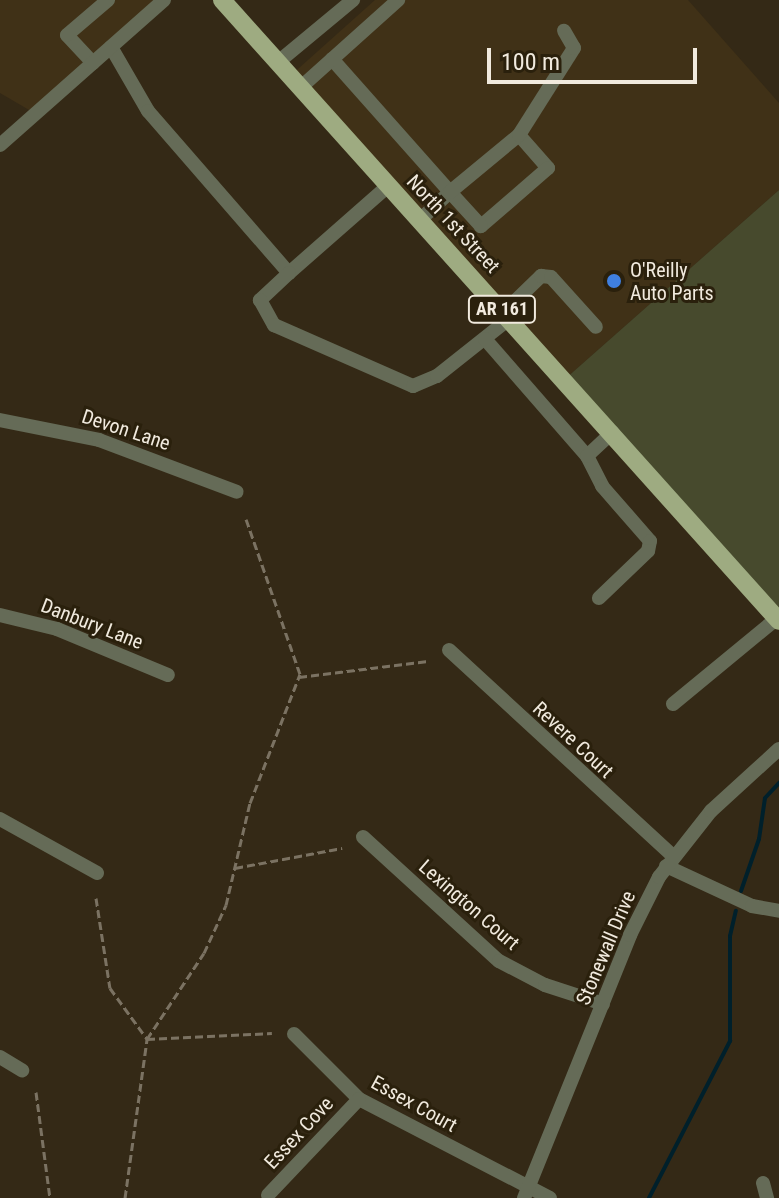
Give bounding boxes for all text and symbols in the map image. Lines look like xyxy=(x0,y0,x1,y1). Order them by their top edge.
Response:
scale bar xyxy=(491,32,701,82)
text: 100 m xyxy=(501,48,560,76)
street label: North 1st Street xyxy=(401,170,505,278)
place label: O'Reilly Auto Parts xyxy=(630,258,714,305)
marker: O'Reilly Auto Parts xyxy=(605,272,623,290)
road number: AR 161 xyxy=(466,295,538,323)
street label: Devon Lane xyxy=(79,404,173,456)
street label: Danbury Lane xyxy=(37,594,147,654)
street label: Revere Court xyxy=(528,697,618,783)
street label: Lexington Court xyxy=(414,855,524,955)
street label: Stonewall Drive xyxy=(571,887,641,1009)
street label: Essex Court xyxy=(367,1071,461,1137)
street label: Essex Cove xyxy=(260,1092,338,1174)

